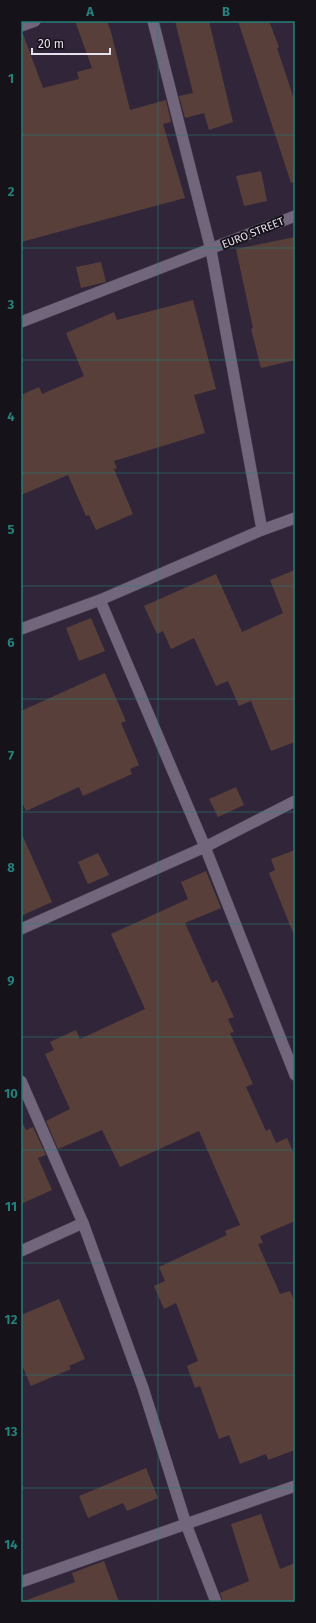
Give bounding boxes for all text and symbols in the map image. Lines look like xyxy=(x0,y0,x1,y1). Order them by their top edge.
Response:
text: A xyxy=(85,4,94,19)
text: B xyxy=(222,4,230,19)
scale bar xyxy=(32,30,110,56)
text: 20 m xyxy=(38,37,64,51)
text: 1 xyxy=(8,71,14,86)
text: 2 xyxy=(8,184,15,199)
street label: EURO STREET xyxy=(220,215,286,251)
text: 3 xyxy=(7,297,15,312)
text: 4 xyxy=(7,409,15,424)
text: 5 xyxy=(8,522,15,537)
text: 6 xyxy=(7,635,15,650)
text: 7 xyxy=(8,748,14,763)
text: 8 xyxy=(7,860,15,875)
text: 9 xyxy=(7,973,15,988)
text: 10 xyxy=(4,1086,18,1101)
text: 11 xyxy=(5,1199,17,1214)
text: 12 xyxy=(5,1312,18,1327)
text: 13 xyxy=(5,1424,18,1439)
text: 14 xyxy=(4,1537,18,1552)

